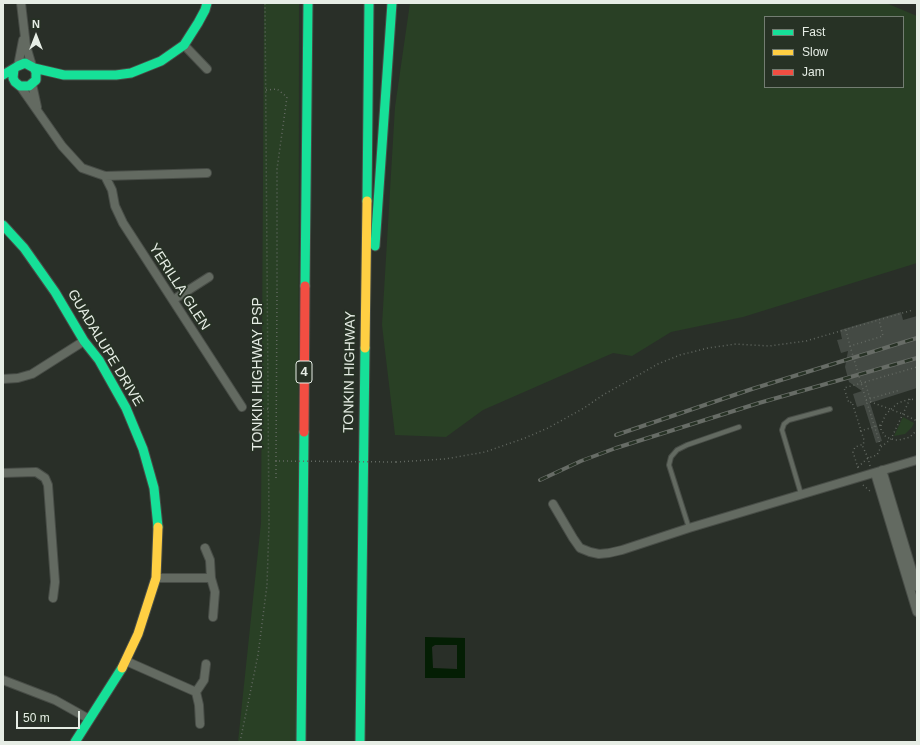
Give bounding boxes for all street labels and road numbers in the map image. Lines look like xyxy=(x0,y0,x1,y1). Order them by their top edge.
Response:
street label: YERILLA GLEN xyxy=(145,241,213,333)
street label: GUADALUPE DRIVE xyxy=(64,287,146,409)
street label: TONKIN HIGHWAY PSP xyxy=(250,297,266,451)
street label: TONKIN HIGHWAY xyxy=(341,311,359,433)
road number: 4 xyxy=(296,361,312,383)

